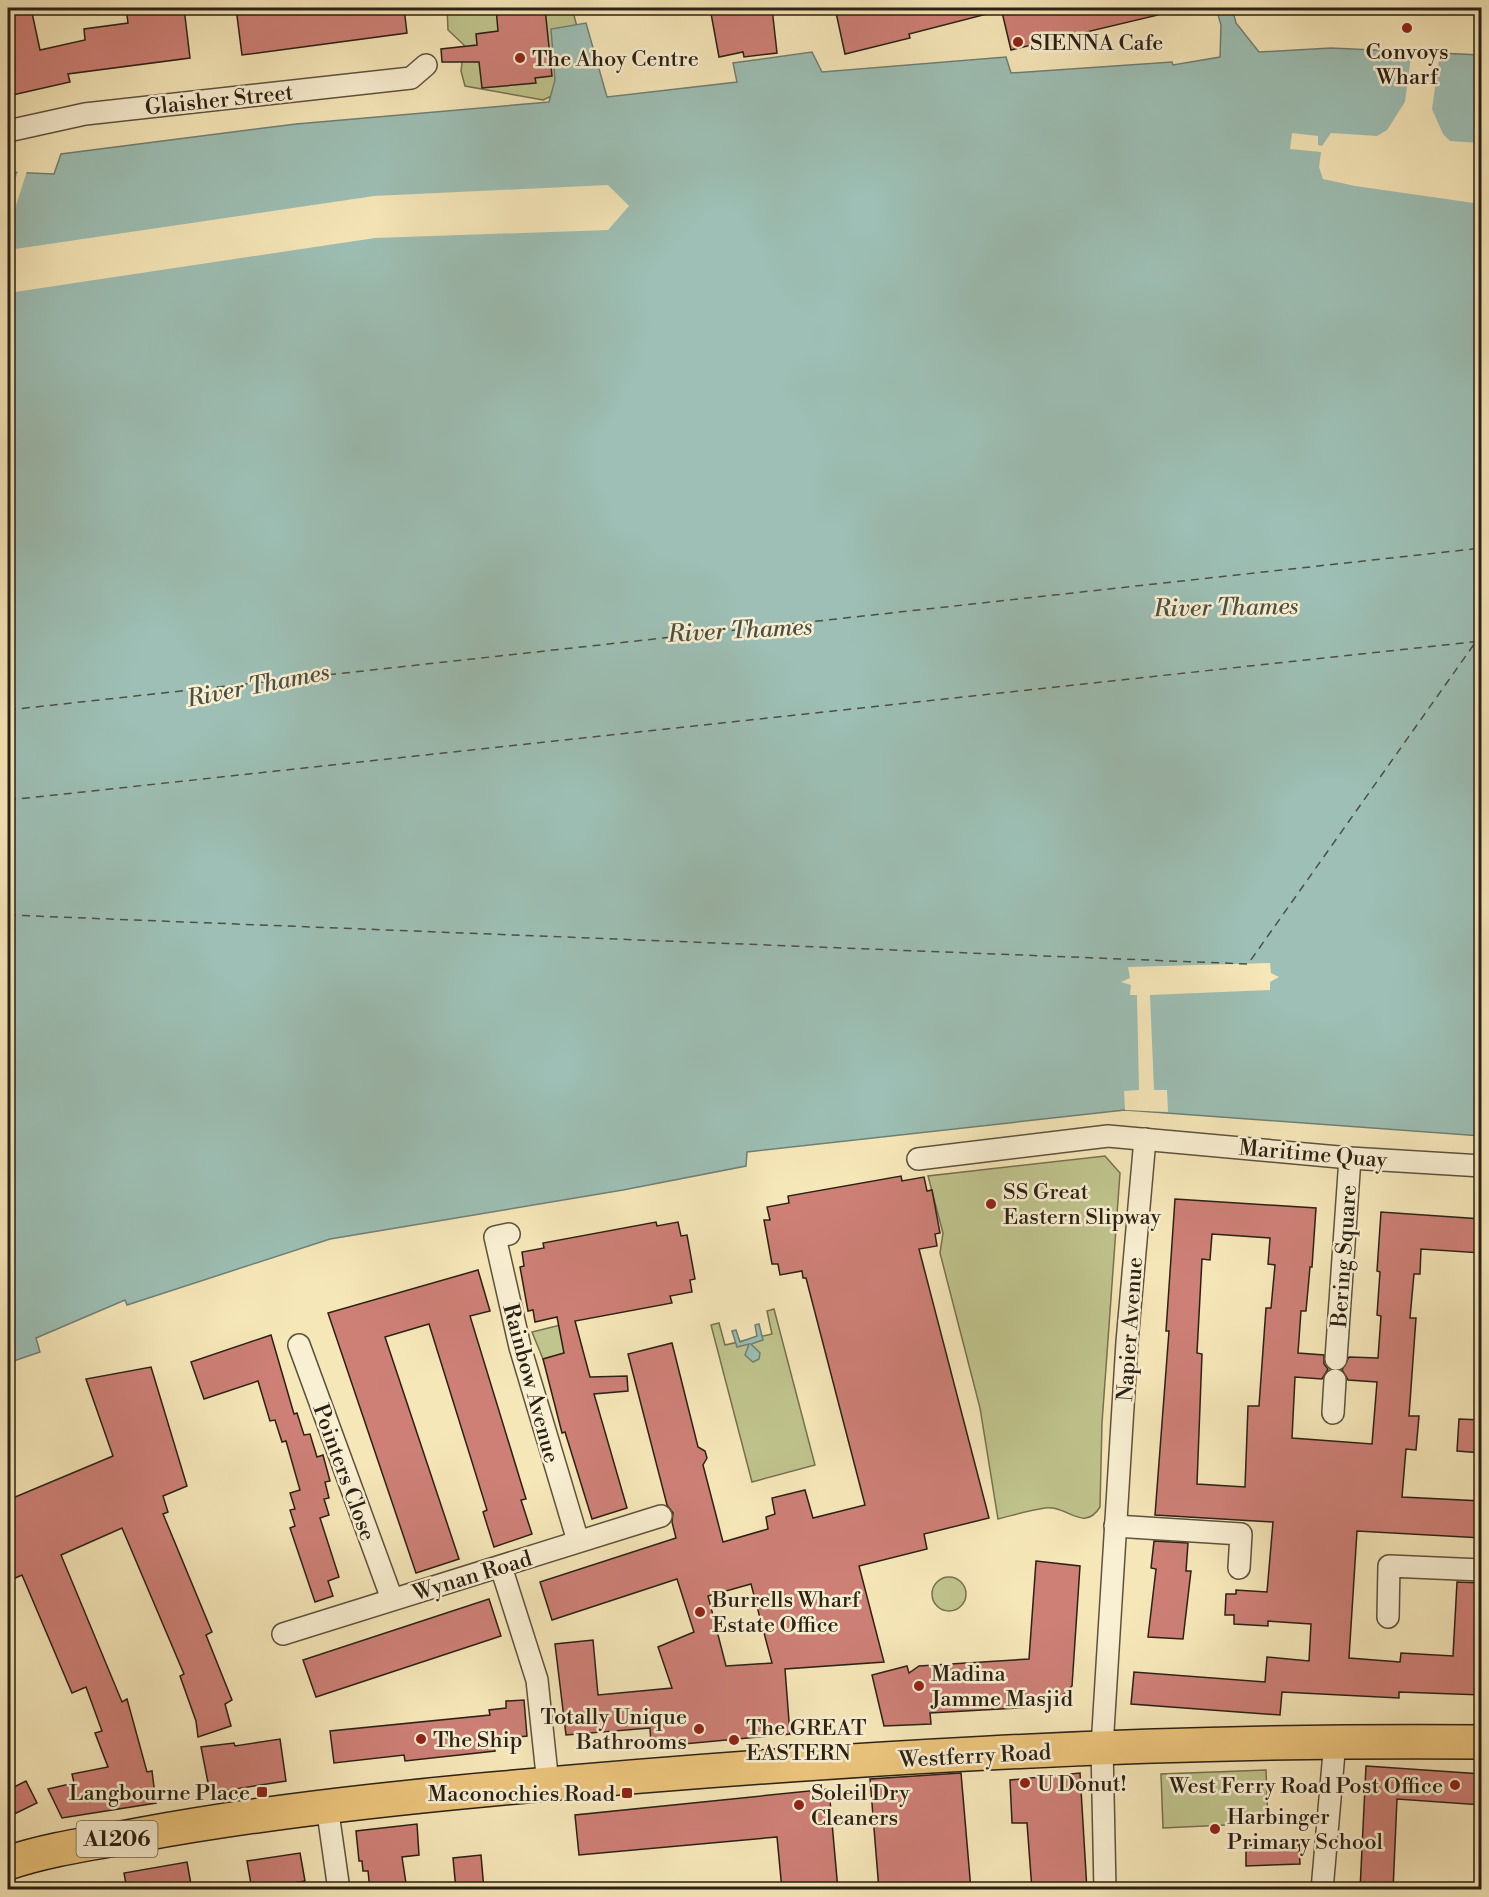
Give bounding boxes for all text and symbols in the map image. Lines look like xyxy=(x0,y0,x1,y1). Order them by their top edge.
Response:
marker: Convoys Wharf xyxy=(1400,21,1414,35)
place label: SIENNA Cafe xyxy=(1030,30,1163,57)
marker: SIENNA Cafe xyxy=(1011,35,1025,49)
place label: Convoys Wharf xyxy=(1365,39,1449,91)
place label: The Ahoy Centre xyxy=(532,46,699,73)
marker: The Ahoy Centre xyxy=(513,51,527,65)
street label: Glaisher Street xyxy=(144,79,295,122)
water label: River Thames xyxy=(1152,592,1299,624)
water label: River Thames xyxy=(666,612,813,650)
water label: River Thames xyxy=(183,657,332,715)
street label: Maritime Quay xyxy=(1238,1135,1389,1174)
place label: SS Great Eastern Slipway xyxy=(1003,1179,1162,1231)
street label: Bering Square xyxy=(1326,1184,1363,1329)
marker: SS Great Eastern Slipway xyxy=(984,1197,998,1211)
street label: Napier Avenue xyxy=(1112,1256,1149,1402)
street label: Rainbow Avenue xyxy=(496,1301,565,1466)
street label: Pointers Close xyxy=(306,1401,381,1545)
street label: Wynan Road xyxy=(409,1545,536,1608)
place label: Burrells Wharf Estate Office xyxy=(711,1587,861,1639)
marker: Burrells Wharf Estate Office xyxy=(693,1605,707,1619)
place label: Madina Jamme Masjid xyxy=(930,1661,1073,1713)
marker: Madina Jamme Masjid xyxy=(912,1679,926,1693)
place label: Totally Unique Bathrooms xyxy=(540,1704,687,1756)
place label: The GREAT EASTERN xyxy=(746,1715,866,1767)
marker: Totally Unique Bathrooms xyxy=(692,1722,706,1736)
place label: The Ship xyxy=(433,1727,523,1754)
marker: The Ship xyxy=(414,1732,428,1746)
marker: The GREAT EASTERN xyxy=(727,1733,741,1747)
street label: Westferry Road xyxy=(897,1739,1052,1774)
place label: U Donut! xyxy=(1037,1771,1126,1798)
place label: West Ferry Road Post Office xyxy=(1168,1773,1443,1800)
marker: U Donut! xyxy=(1018,1776,1032,1790)
marker: West Ferry Road Post Office xyxy=(1448,1778,1462,1792)
place label: Langbourne Place xyxy=(69,1780,250,1807)
place label: Soleil Dry Cleaners xyxy=(811,1780,910,1832)
place label: Maconochies Road xyxy=(428,1781,615,1808)
marker: Langbourne Place xyxy=(255,1785,269,1799)
marker: Maconochies Road xyxy=(620,1786,634,1800)
marker: Soleil Dry Cleaners xyxy=(792,1798,806,1812)
place label: Harbinger Primary School xyxy=(1227,1804,1384,1856)
road number: A1206 xyxy=(76,1821,158,1857)
marker: Harbinger Primary School xyxy=(1208,1822,1222,1836)

